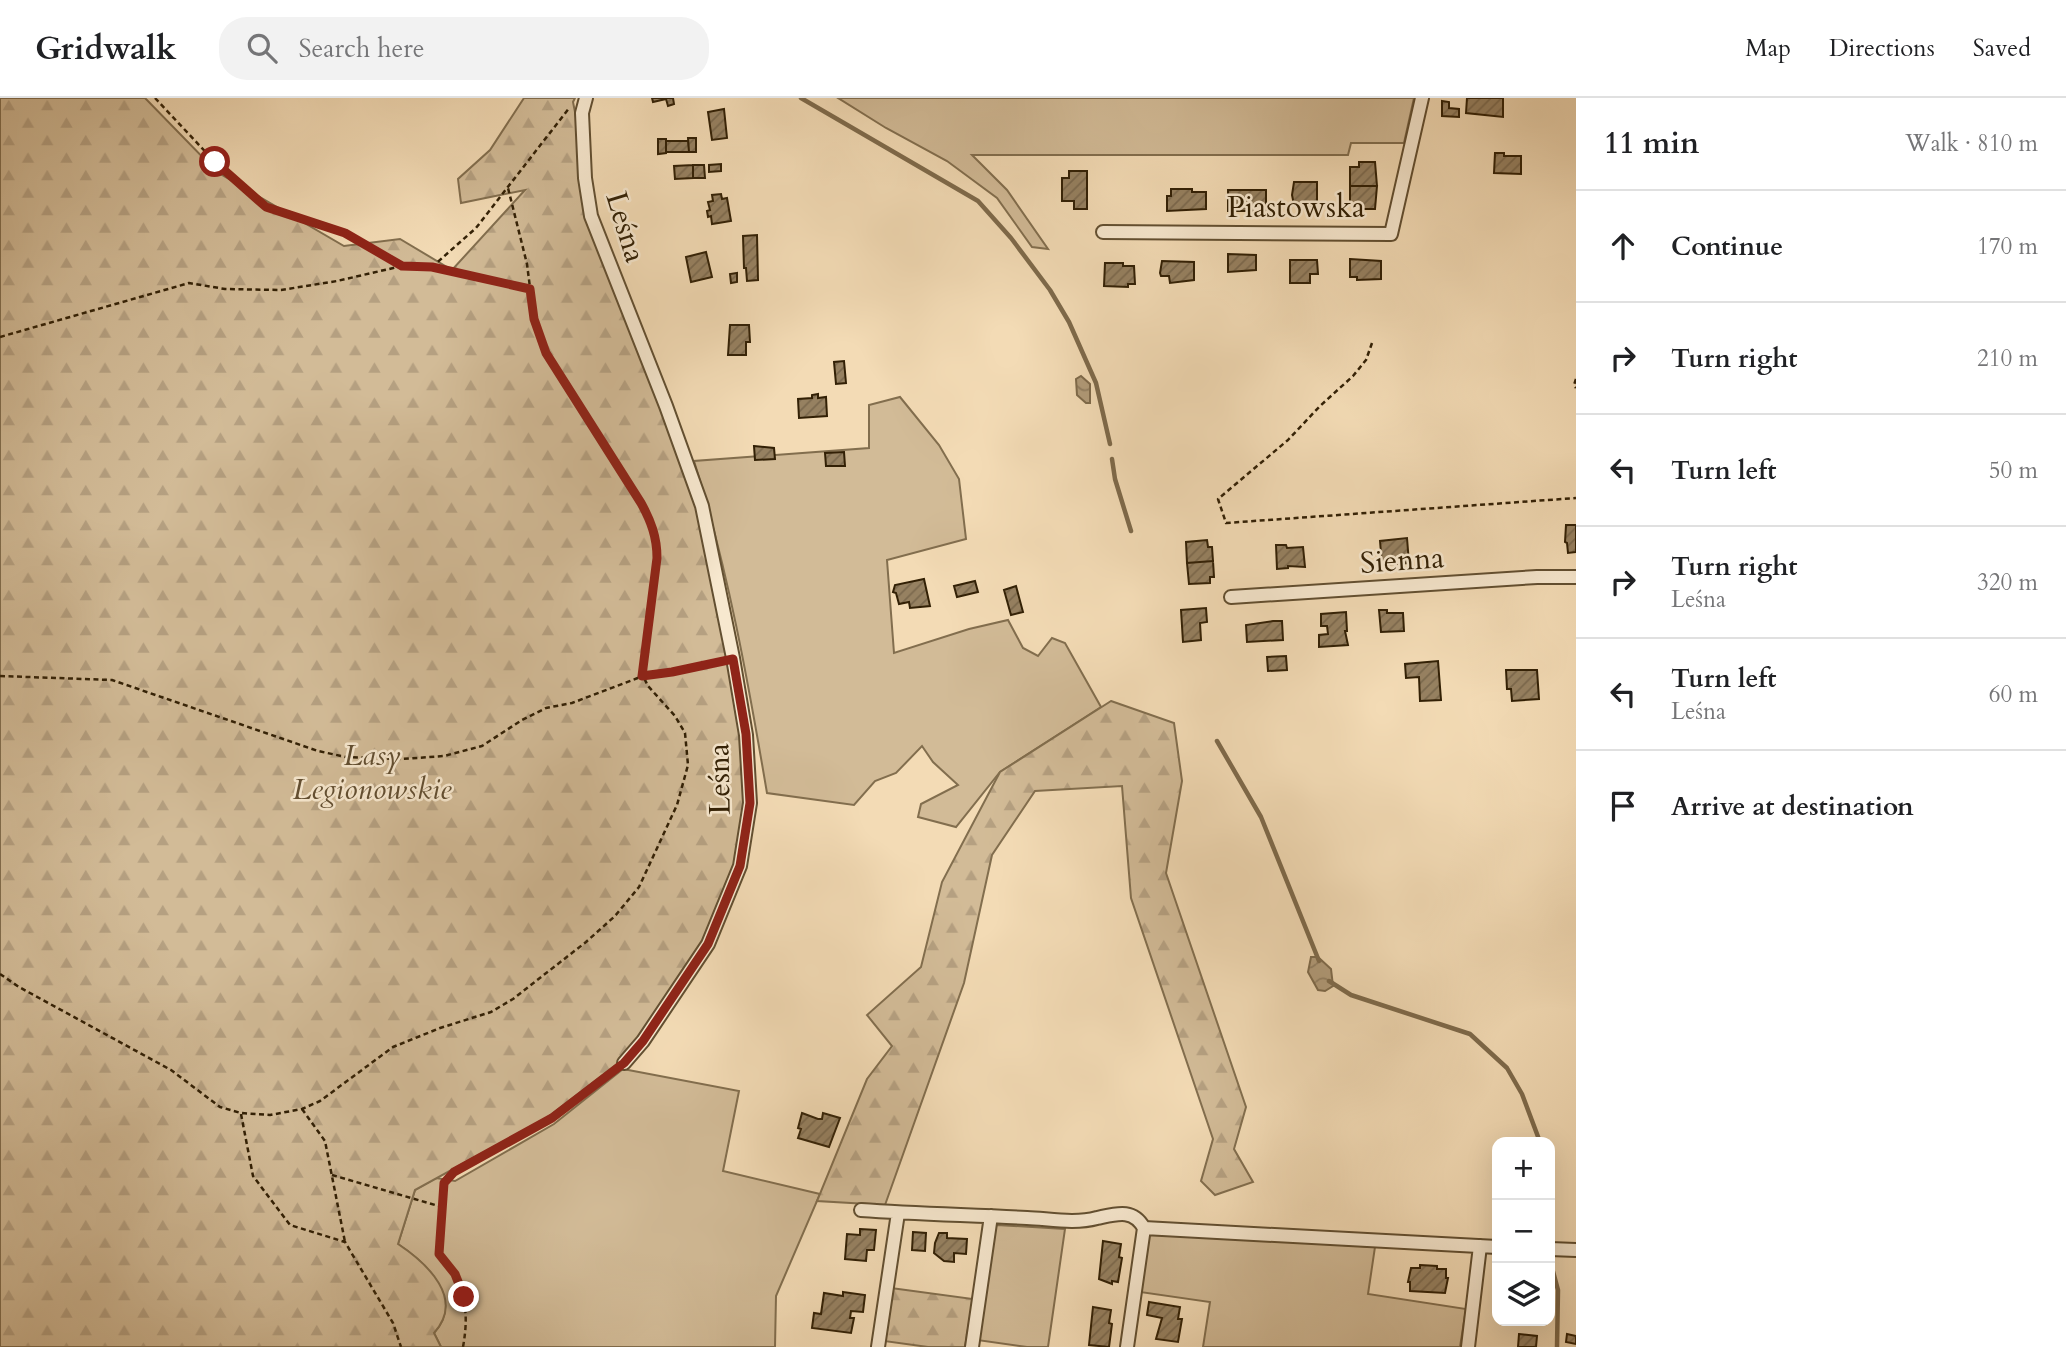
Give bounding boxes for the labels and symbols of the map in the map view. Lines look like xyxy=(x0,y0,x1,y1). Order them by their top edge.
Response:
route start xyxy=(199,146,230,177)
street label: Leśna xyxy=(595,187,656,268)
street label: Piastowska xyxy=(1227,187,1365,228)
street label: Sienna xyxy=(1359,537,1445,584)
park label: Lasy Legionowskie xyxy=(292,735,452,810)
street label: Leśna xyxy=(698,743,741,815)
route end xyxy=(448,1281,479,1312)

